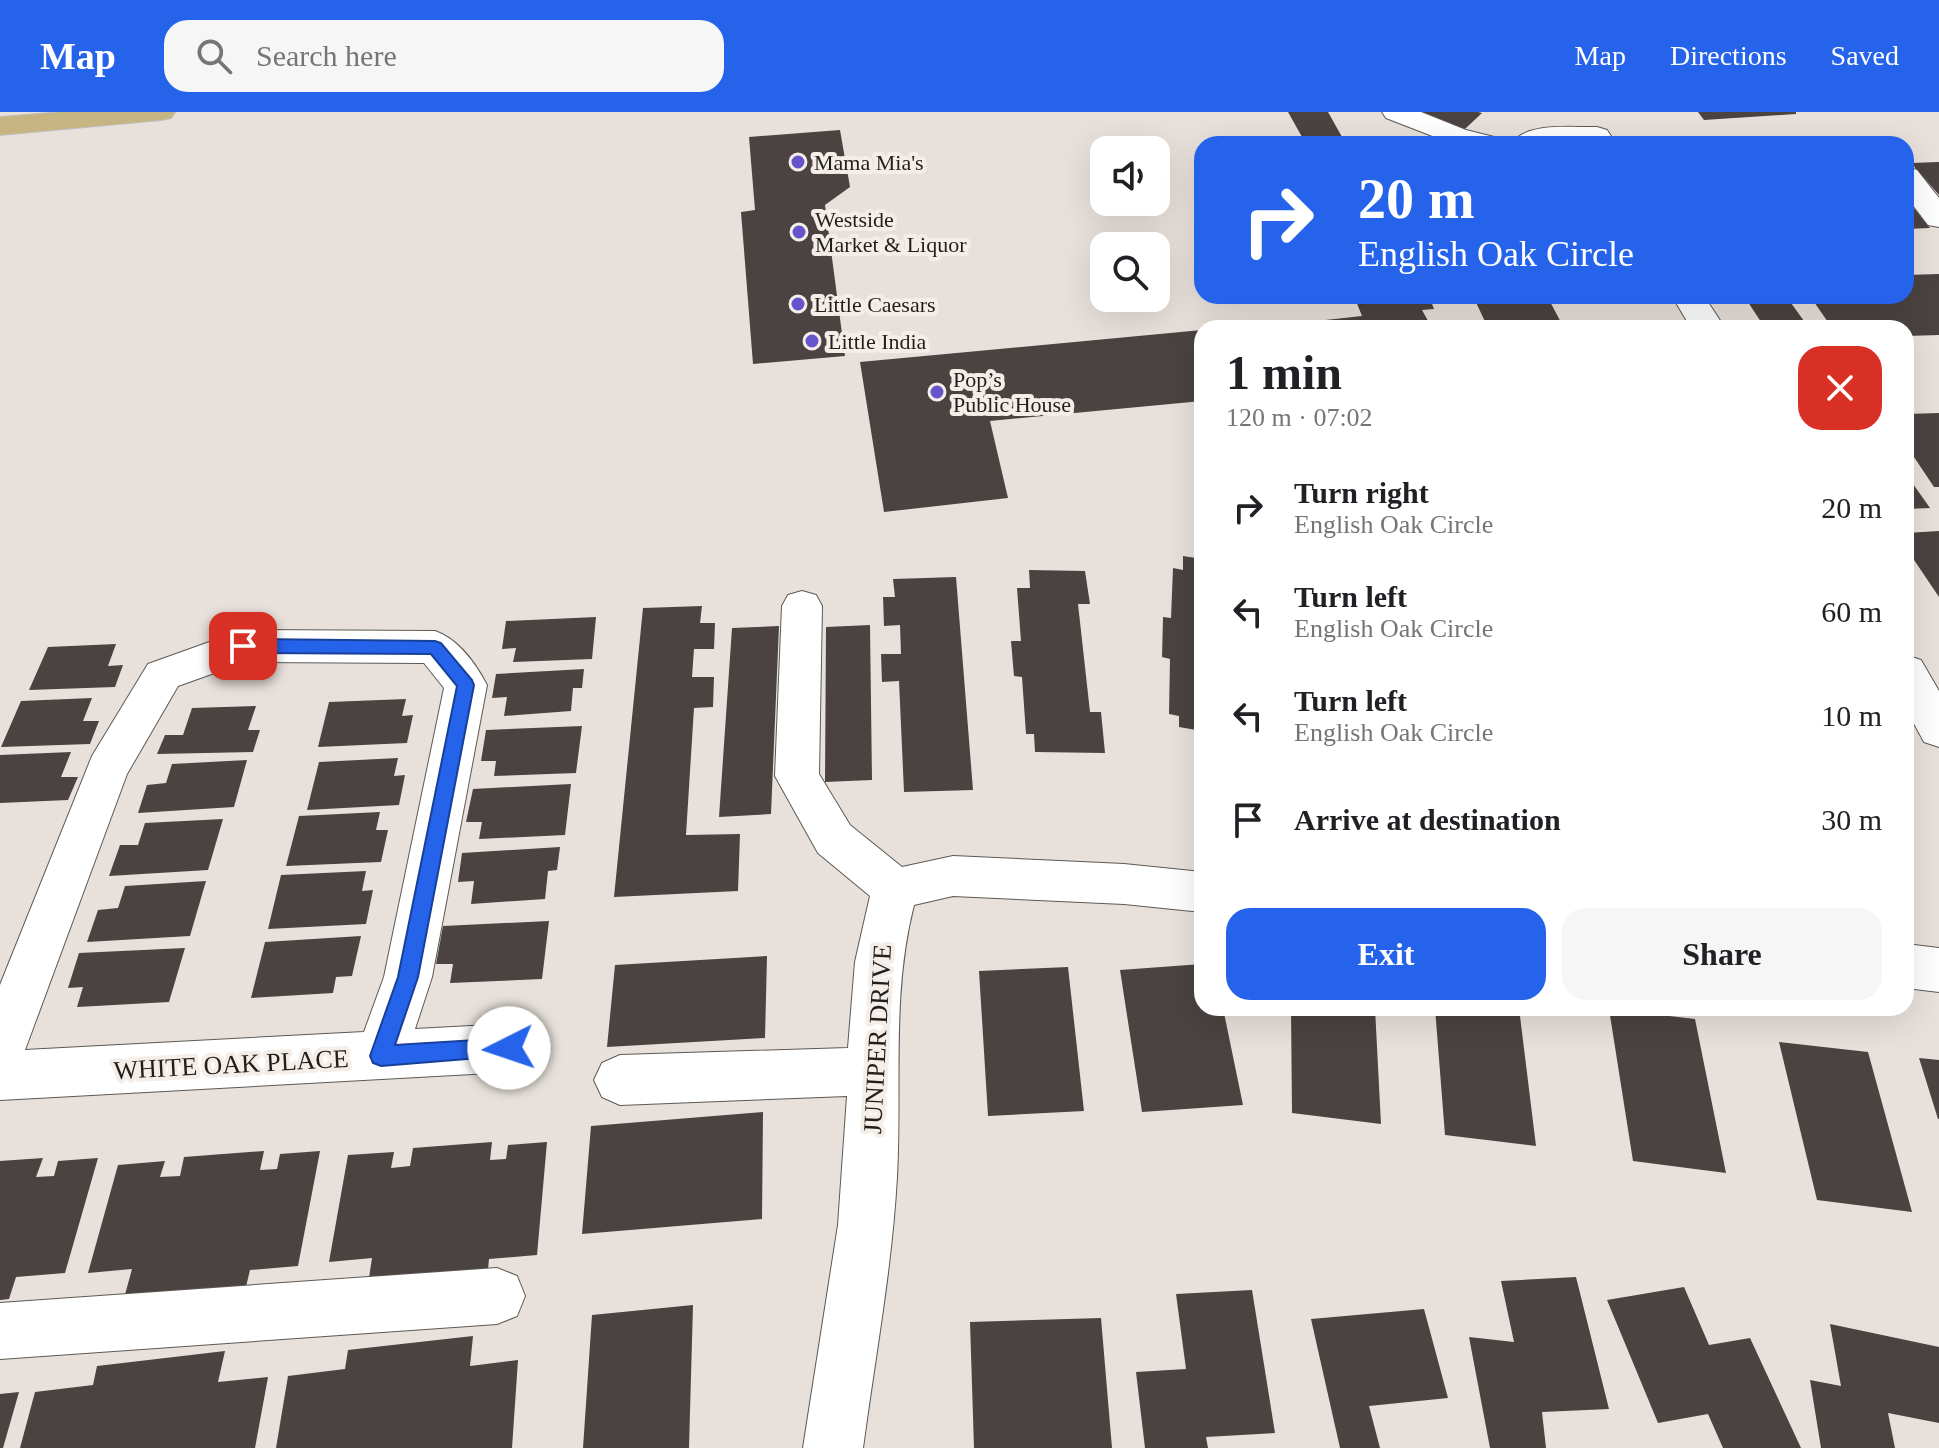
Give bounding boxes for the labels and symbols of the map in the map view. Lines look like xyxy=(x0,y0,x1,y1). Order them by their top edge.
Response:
place label: Mama Mia's xyxy=(814,150,924,175)
marker: Mama Mia's xyxy=(789,153,807,171)
place label: Westside Market & Liquor xyxy=(815,207,967,257)
marker: Westside Market & Liquor xyxy=(790,223,808,241)
place label: Little Caesars xyxy=(814,292,936,317)
marker: Little Caesars xyxy=(789,295,807,313)
place label: Little India xyxy=(828,329,927,354)
marker: Little India xyxy=(803,332,821,350)
place label: Pop’s Public House xyxy=(953,367,1071,417)
marker: Pop’s Public House xyxy=(928,383,946,401)
pin xyxy=(209,612,277,680)
street label: JUNIPER DRIVE xyxy=(858,943,897,1135)
position arrow xyxy=(467,1006,551,1090)
street label: WHITE OAK PLACE xyxy=(113,1044,349,1085)

